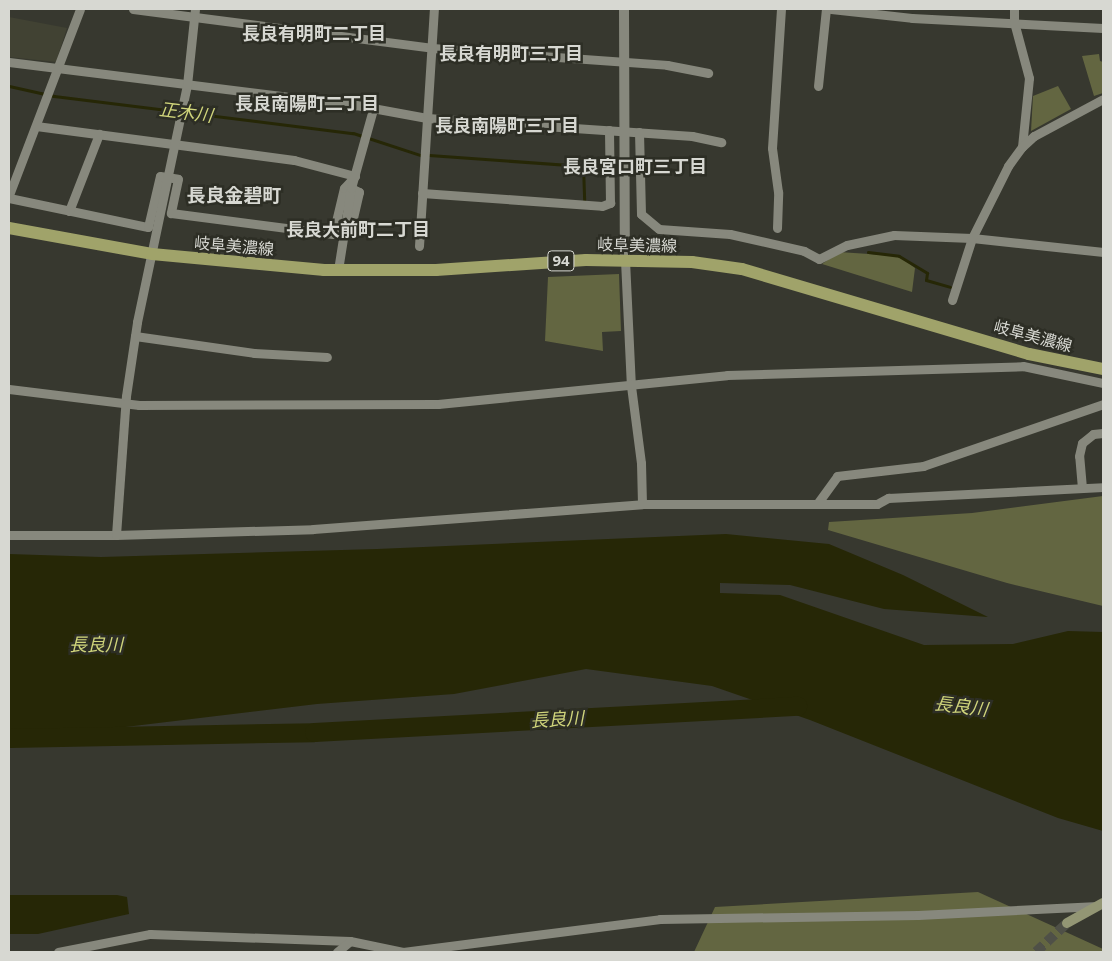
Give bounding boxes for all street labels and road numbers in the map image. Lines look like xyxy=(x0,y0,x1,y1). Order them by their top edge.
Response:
street label: 岐阜美濃線 xyxy=(193,233,275,259)
street label: 岐阜美濃線 xyxy=(597,235,677,255)
road number: 94 xyxy=(547,248,575,274)
street label: 岐阜美濃線 xyxy=(992,316,1074,356)

